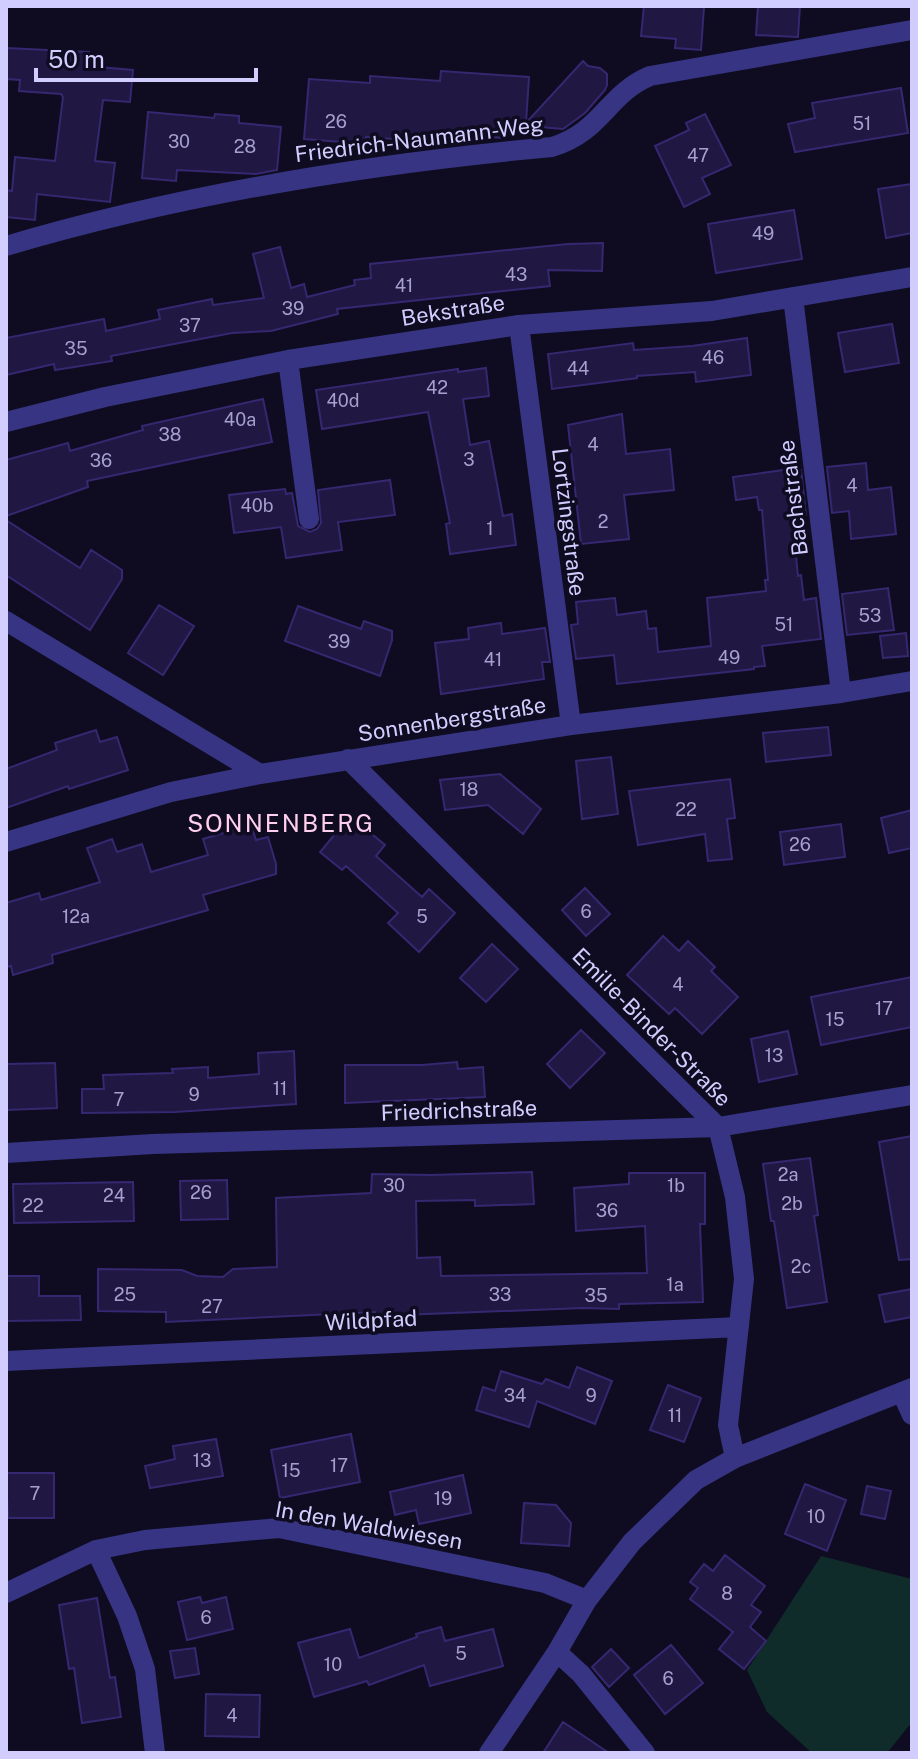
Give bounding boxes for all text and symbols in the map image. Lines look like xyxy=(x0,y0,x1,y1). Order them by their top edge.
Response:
scale bar xyxy=(36,32,256,82)
text: 50 m xyxy=(48,45,105,73)
street label: Friedrich-Naumann-Weg xyxy=(293,111,545,167)
house number: 26 xyxy=(325,111,347,132)
house number: 51 xyxy=(853,113,871,134)
house number: 30 xyxy=(168,131,190,152)
house number: 28 xyxy=(234,136,256,157)
house number: 47 xyxy=(687,145,709,166)
house number: 49 xyxy=(752,223,774,244)
house number: 43 xyxy=(505,264,527,285)
house number: 41 xyxy=(395,275,413,296)
street label: Bekstraße xyxy=(399,289,507,331)
house number: 39 xyxy=(282,298,304,319)
house number: 37 xyxy=(179,315,201,336)
house number: 35 xyxy=(65,338,87,359)
house number: 46 xyxy=(702,347,724,368)
house number: 44 xyxy=(567,358,589,379)
house number: 42 xyxy=(426,377,448,398)
house number: 40d xyxy=(326,390,360,411)
house number: 40a xyxy=(224,409,256,430)
house number: 38 xyxy=(159,424,181,445)
house number: 4 xyxy=(587,434,599,455)
street label: Bachstraße xyxy=(773,439,813,557)
street label: Lortzingstraße xyxy=(547,447,591,597)
house number: 3 xyxy=(463,449,475,470)
house number: 36 xyxy=(90,450,112,471)
house number: 4 xyxy=(846,475,858,496)
house number: 40b xyxy=(240,495,274,516)
house number: 2 xyxy=(598,511,608,532)
house number: 1 xyxy=(486,518,494,539)
house number: 53 xyxy=(859,605,881,626)
house number: 51 xyxy=(775,614,793,635)
house number: 39 xyxy=(328,631,350,652)
house number: 49 xyxy=(718,647,740,668)
house number: 41 xyxy=(484,649,502,670)
street label: Sonnenbergstraße xyxy=(356,691,548,747)
house number: 18 xyxy=(460,779,478,800)
house number: 22 xyxy=(675,799,697,820)
district label: SONNENBERG xyxy=(187,809,375,837)
house number: 26 xyxy=(789,834,811,855)
house number: 6 xyxy=(580,901,592,922)
house number: 12a xyxy=(62,906,90,927)
house number: 5 xyxy=(416,906,428,927)
street label: Emilie-Binder-Straße xyxy=(567,942,737,1112)
house number: 4 xyxy=(672,974,684,995)
house number: 17 xyxy=(875,998,893,1019)
house number: 15 xyxy=(826,1009,844,1030)
house number: 13 xyxy=(765,1045,783,1066)
house number: 11 xyxy=(273,1078,287,1099)
house number: 9 xyxy=(188,1084,200,1105)
house number: 7 xyxy=(114,1089,124,1110)
street label: Friedrichstraße xyxy=(380,1094,538,1126)
house number: 2a xyxy=(778,1164,798,1185)
house number: 30 xyxy=(383,1175,405,1196)
house number: 1b xyxy=(667,1175,685,1196)
house number: 26 xyxy=(190,1182,212,1203)
house number: 24 xyxy=(103,1185,125,1206)
house number: 2b xyxy=(781,1193,803,1214)
house number: 22 xyxy=(22,1195,44,1216)
house number: 36 xyxy=(596,1200,618,1221)
house number: 2c xyxy=(791,1256,811,1277)
house number: 1a xyxy=(666,1274,684,1295)
house number: 25 xyxy=(114,1284,136,1305)
house number: 33 xyxy=(489,1284,511,1305)
house number: 35 xyxy=(585,1285,607,1306)
house number: 27 xyxy=(201,1296,223,1317)
street label: Wildpfad xyxy=(324,1305,418,1335)
house number: 34 xyxy=(504,1385,526,1406)
house number: 9 xyxy=(585,1385,597,1406)
house number: 11 xyxy=(668,1405,682,1426)
house number: 13 xyxy=(193,1450,211,1471)
house number: 17 xyxy=(330,1455,348,1476)
house number: 15 xyxy=(282,1460,300,1481)
house number: 7 xyxy=(30,1483,40,1504)
house number: 19 xyxy=(434,1488,452,1509)
street label: In den Waldwiesen xyxy=(273,1496,465,1554)
house number: 10 xyxy=(807,1506,825,1527)
house number: 8 xyxy=(721,1583,733,1604)
house number: 6 xyxy=(200,1607,212,1628)
house number: 5 xyxy=(455,1643,467,1664)
house number: 10 xyxy=(324,1654,342,1675)
house number: 6 xyxy=(662,1668,674,1689)
house number: 4 xyxy=(226,1705,238,1726)

